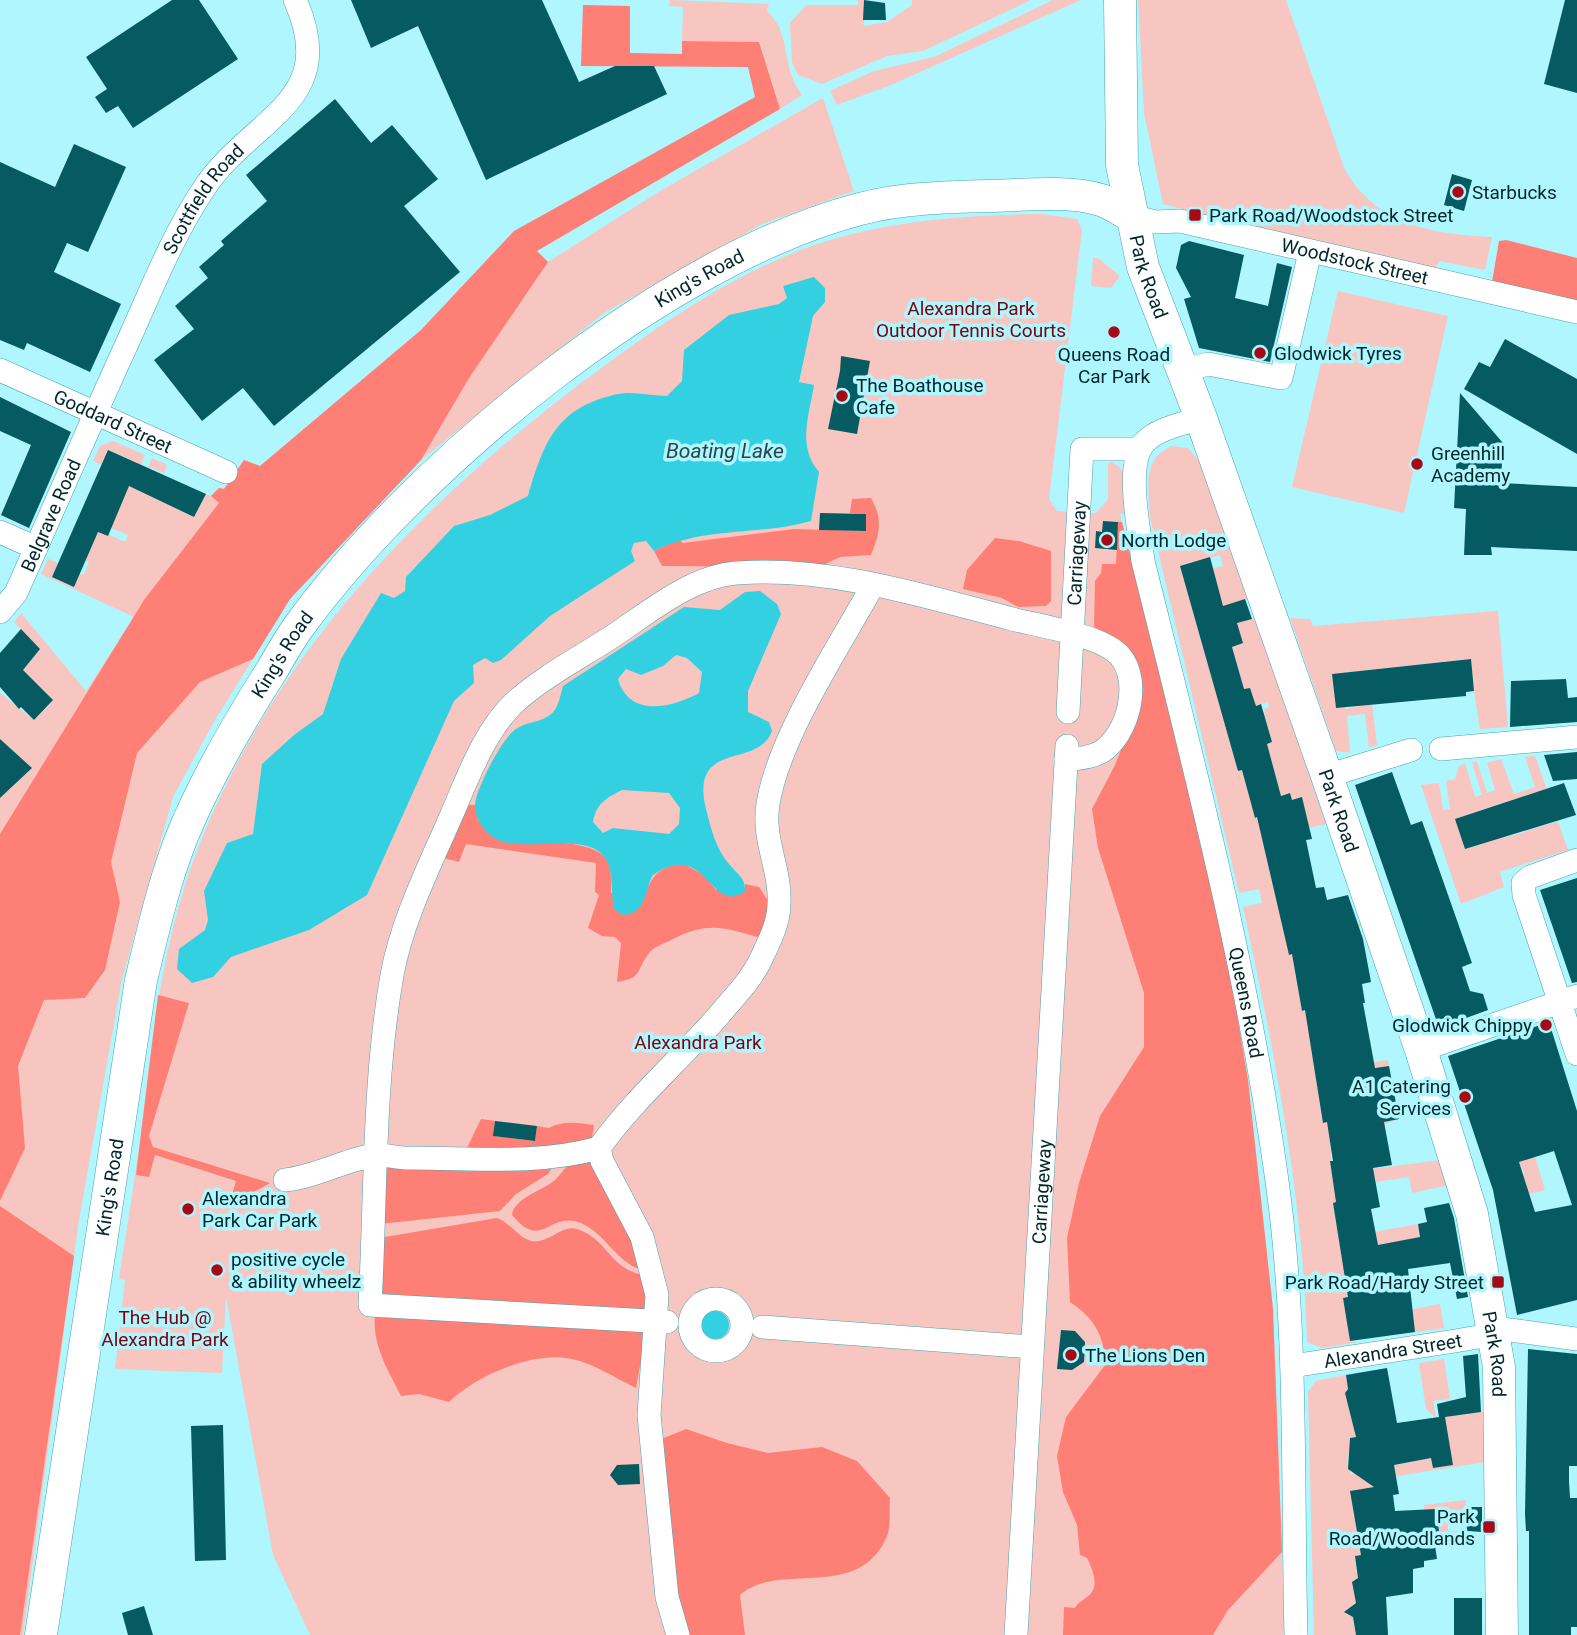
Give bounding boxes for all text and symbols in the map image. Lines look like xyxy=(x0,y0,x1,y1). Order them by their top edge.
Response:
street label: Scottfield Road xyxy=(158,139,248,258)
place label: Starbucks xyxy=(1472,181,1557,204)
marker: Starbucks xyxy=(1450,184,1466,200)
place label: Park Road/Woodstock Street xyxy=(1209,204,1453,227)
marker: Park Road/Woodstock Street xyxy=(1187,207,1203,223)
street label: Park Road xyxy=(1125,233,1173,322)
street label: Woodstock Street xyxy=(1279,233,1430,289)
street label: King's Road xyxy=(650,244,747,312)
park label: Alexandra Park Outdoor Tennis Courts xyxy=(876,297,1066,342)
marker: Queens Road Car Park xyxy=(1106,324,1122,340)
place label: Glodwick Tyres xyxy=(1274,342,1402,365)
place label: Queens Road Car Park xyxy=(1058,343,1170,388)
marker: Glodwick Tyres xyxy=(1252,345,1268,361)
place label: The Boathouse Cafe xyxy=(856,374,983,419)
street label: Goddard Street xyxy=(50,384,176,458)
marker: The Boathouse Cafe xyxy=(834,388,850,404)
water label: Boating Lake xyxy=(666,439,784,463)
place label: Greenhill Academy xyxy=(1431,442,1510,487)
street label: Belgrave Road xyxy=(16,455,85,575)
marker: Greenhill Academy xyxy=(1409,456,1425,472)
street label: Carriageway xyxy=(1062,500,1091,606)
place label: North Lodge xyxy=(1121,529,1226,552)
marker: North Lodge xyxy=(1099,532,1115,548)
street label: King's Road xyxy=(246,606,318,702)
street label: Park Road xyxy=(1314,766,1364,855)
street label: Queens Road xyxy=(1224,945,1269,1060)
place label: Glodwick Chippy xyxy=(1392,1014,1532,1037)
marker: Glodwick Chippy xyxy=(1538,1017,1554,1033)
park label: Alexandra Park xyxy=(634,1031,762,1054)
place label: A1 Catering Services xyxy=(1352,1075,1451,1120)
marker: A1 Catering Services xyxy=(1457,1089,1473,1105)
street label: King's Road xyxy=(91,1137,128,1238)
street label: Carriageway xyxy=(1027,1139,1056,1245)
place label: Alexandra Park Car Park xyxy=(202,1187,318,1232)
marker: Alexandra Park Car Park xyxy=(180,1201,196,1217)
place label: positive cycle & ability wheelz xyxy=(231,1248,361,1293)
marker: positive cycle & ability wheelz xyxy=(209,1262,225,1278)
place label: Park Road/Hardy Street xyxy=(1285,1271,1484,1294)
marker: Park Road/Hardy Street xyxy=(1490,1274,1506,1290)
park label: The Hub @ Alexandra Park xyxy=(101,1306,229,1351)
street label: Park Road xyxy=(1478,1309,1511,1397)
street label: Alexandra Street xyxy=(1322,1329,1464,1372)
place label: The Lions Den xyxy=(1085,1344,1205,1367)
marker: The Lions Den xyxy=(1063,1347,1079,1363)
place label: Park Road/Woodlands xyxy=(1329,1505,1475,1550)
marker: Park Road/Woodlands xyxy=(1481,1519,1497,1535)

